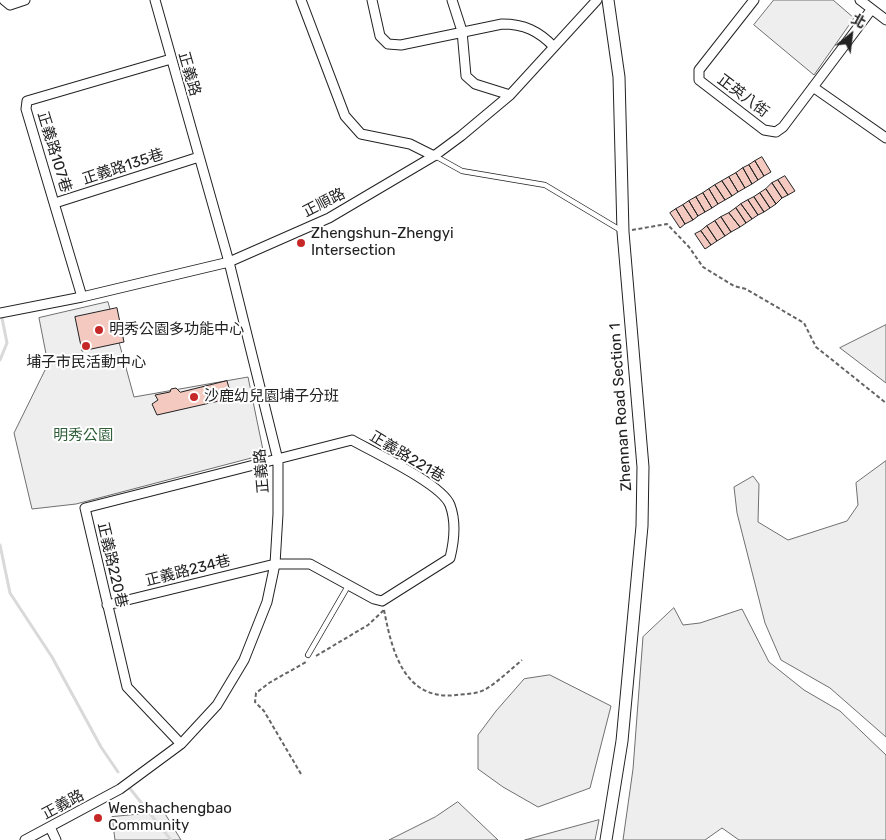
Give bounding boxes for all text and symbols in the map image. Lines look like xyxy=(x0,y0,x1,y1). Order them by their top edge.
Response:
north arrow xyxy=(826,10,876,60)
text: 北 xyxy=(848,11,869,32)
street label: 正義路 xyxy=(174,50,204,98)
street label: 正英八街 xyxy=(714,71,772,121)
street label: 正義路107巷 xyxy=(33,109,75,195)
street label: 正義路135巷 xyxy=(80,145,166,189)
street label: 正順路 xyxy=(300,185,348,221)
place label: Zhengshun-Zhengyi Intersection xyxy=(311,225,454,260)
marker: Zhengshun-Zhengyi Intersection xyxy=(295,237,307,249)
place label: 明秀公園多功能中心 xyxy=(109,321,244,339)
street label: Zhennan Road Section 1 xyxy=(606,322,636,492)
marker: 明秀公園多功能中心 xyxy=(93,324,105,336)
marker: 埔子市民活動中心 xyxy=(80,340,92,352)
place label: 埔子市民活動中心 xyxy=(26,354,146,372)
place label: 沙鹿幼兒園埔子分班 xyxy=(204,388,339,406)
marker: 沙鹿幼兒園埔子分班 xyxy=(188,391,200,403)
park label: 明秀公園 xyxy=(53,427,113,445)
street label: 正義路221巷 xyxy=(366,428,448,486)
street label: 正義路 xyxy=(251,448,273,494)
street label: 正義路220巷 xyxy=(93,521,131,609)
street label: 正義路234巷 xyxy=(144,552,232,590)
street label: 正義路 xyxy=(39,786,87,824)
place label: Wenshachengbao Community xyxy=(108,800,232,835)
marker: Wenshachengbao Community xyxy=(92,812,104,824)

